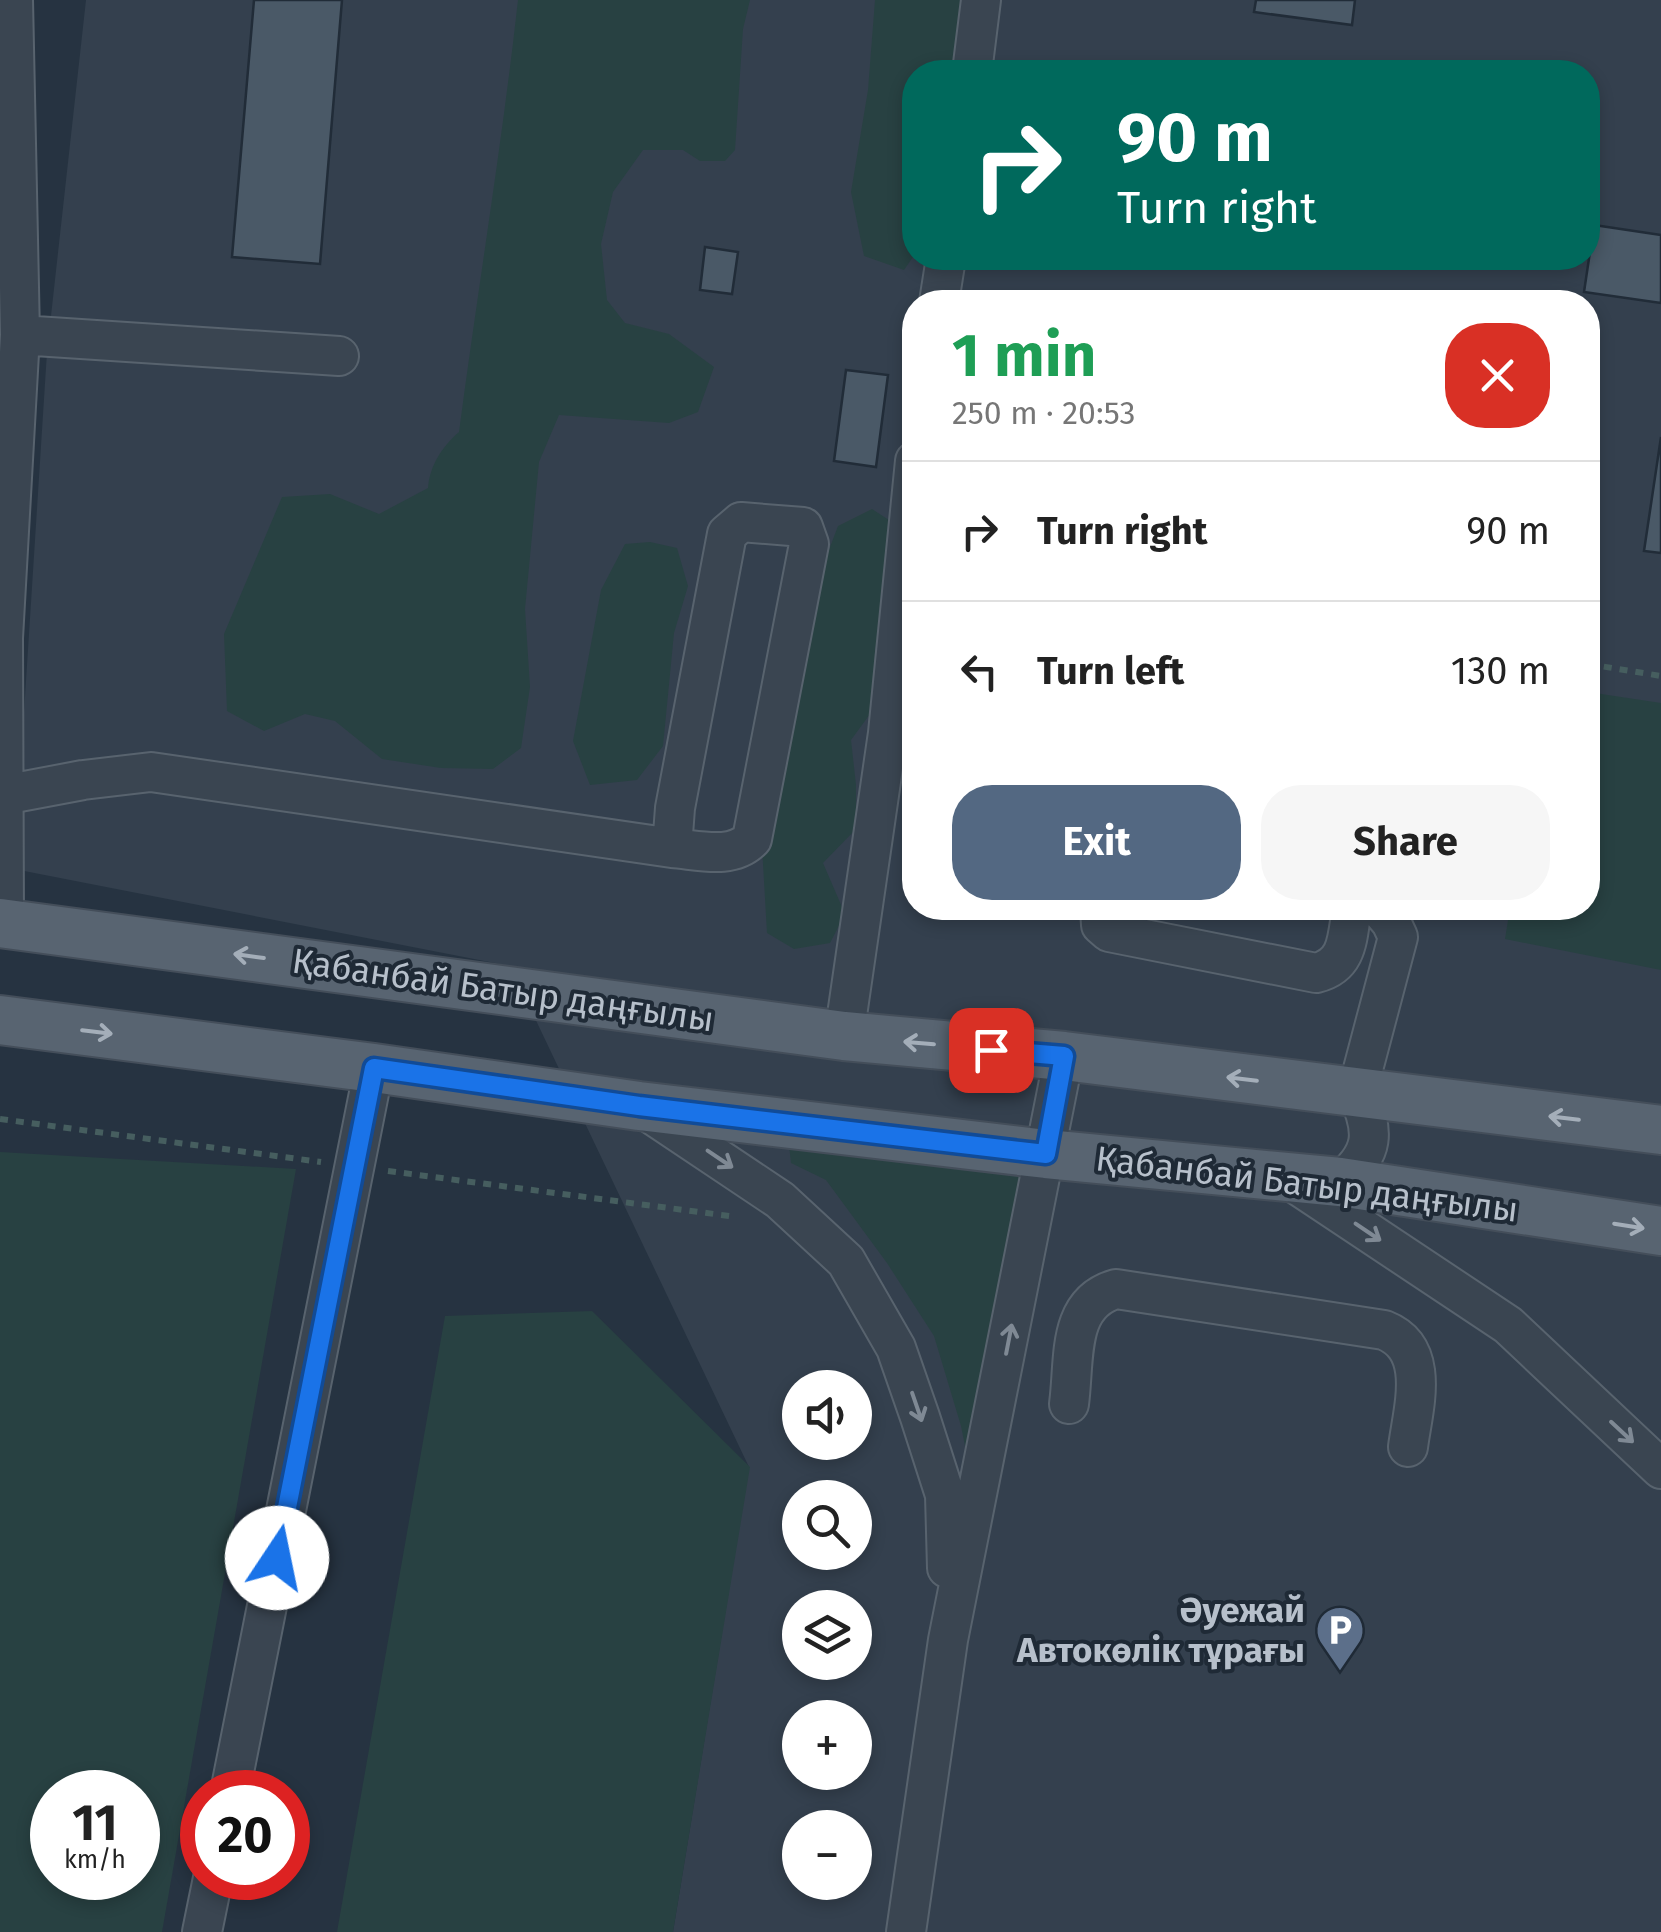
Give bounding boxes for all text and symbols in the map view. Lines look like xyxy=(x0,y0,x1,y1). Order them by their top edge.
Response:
text: 90 m xyxy=(1117,96,1273,180)
icon: right xyxy=(952,100,1082,230)
text: Turn right xyxy=(1117,181,1316,235)
text: 1 min xyxy=(952,320,1096,392)
button: close xyxy=(1445,323,1550,428)
text: 250 m · 20:53 xyxy=(952,394,1136,432)
icon: right xyxy=(952,504,1007,559)
text: Turn right xyxy=(1037,508,1207,554)
text: 90 m xyxy=(1466,508,1550,554)
icon: left xyxy=(952,644,1007,699)
text: Turn left xyxy=(1037,648,1184,694)
text: 130 m xyxy=(1451,648,1550,694)
button: Exit xyxy=(952,785,1241,900)
button: Share xyxy=(1261,785,1550,900)
street label: Қабанбай Батыр даңғылы xyxy=(290,940,716,1040)
one-way arrow xyxy=(234,946,266,965)
pin xyxy=(949,1008,1034,1093)
one-way arrow xyxy=(80,1023,112,1042)
icon: arrive xyxy=(964,1023,1019,1078)
one-way arrow xyxy=(903,1033,935,1052)
one-way arrow xyxy=(1226,1069,1258,1088)
one-way arrow xyxy=(1549,1108,1581,1127)
street label: Қабанбай Батыр даңғылы xyxy=(1093,1137,1521,1231)
one-way arrow xyxy=(706,1149,734,1170)
one-way arrow xyxy=(1612,1217,1645,1235)
one-way arrow xyxy=(1353,1221,1381,1242)
one-way arrow xyxy=(1000,1323,1019,1355)
map controls xyxy=(782,1370,872,1900)
button: sound xyxy=(782,1370,872,1460)
one-way arrow xyxy=(909,1391,927,1422)
one-way arrow xyxy=(1610,1420,1634,1444)
button: search xyxy=(782,1480,872,1570)
position arrow xyxy=(225,1506,329,1610)
place label: Әуежай Автокөлік тұрағы xyxy=(1016,1589,1305,1671)
button: layers xyxy=(782,1590,872,1680)
parking icon: Әуежай Автокөлік тұрағы xyxy=(1314,1604,1366,1672)
button: + xyxy=(782,1700,872,1790)
speed limit sign: 20 xyxy=(180,1770,310,1900)
text: 11 xyxy=(72,1793,118,1853)
button: − xyxy=(782,1810,872,1900)
text: km/h xyxy=(64,1845,126,1875)

